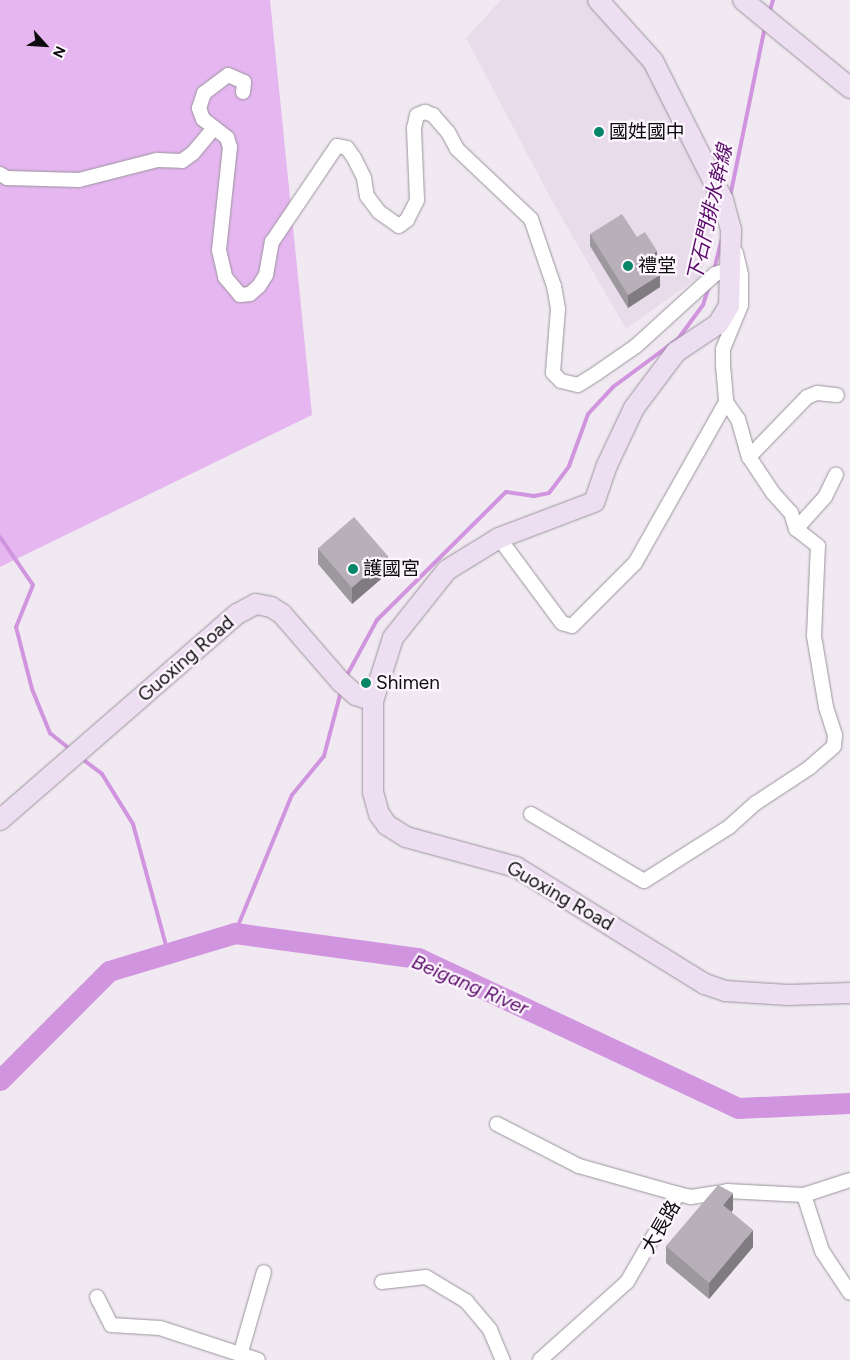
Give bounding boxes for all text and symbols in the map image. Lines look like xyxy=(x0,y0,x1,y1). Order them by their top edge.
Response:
north arrow xyxy=(20,20,70,70)
text: N xyxy=(49,43,69,60)
place label: 國姓國中 xyxy=(609,121,685,143)
marker: 國姓國中 xyxy=(593,126,605,138)
water label: 下石門排水幹線 xyxy=(683,142,737,284)
place label: 禮堂 xyxy=(638,255,676,277)
marker: 禮堂 xyxy=(622,260,634,272)
place label: 護國宮 xyxy=(363,558,420,580)
marker: 護國宮 xyxy=(347,563,359,575)
street label: Guoxing Road xyxy=(133,611,239,707)
place label: Shimen xyxy=(376,672,440,694)
marker: Shimen xyxy=(360,677,372,689)
street label: Guoxing Road xyxy=(503,856,617,936)
water label: Beigang River xyxy=(408,950,532,1020)
street label: 大長路 xyxy=(637,1197,685,1257)

